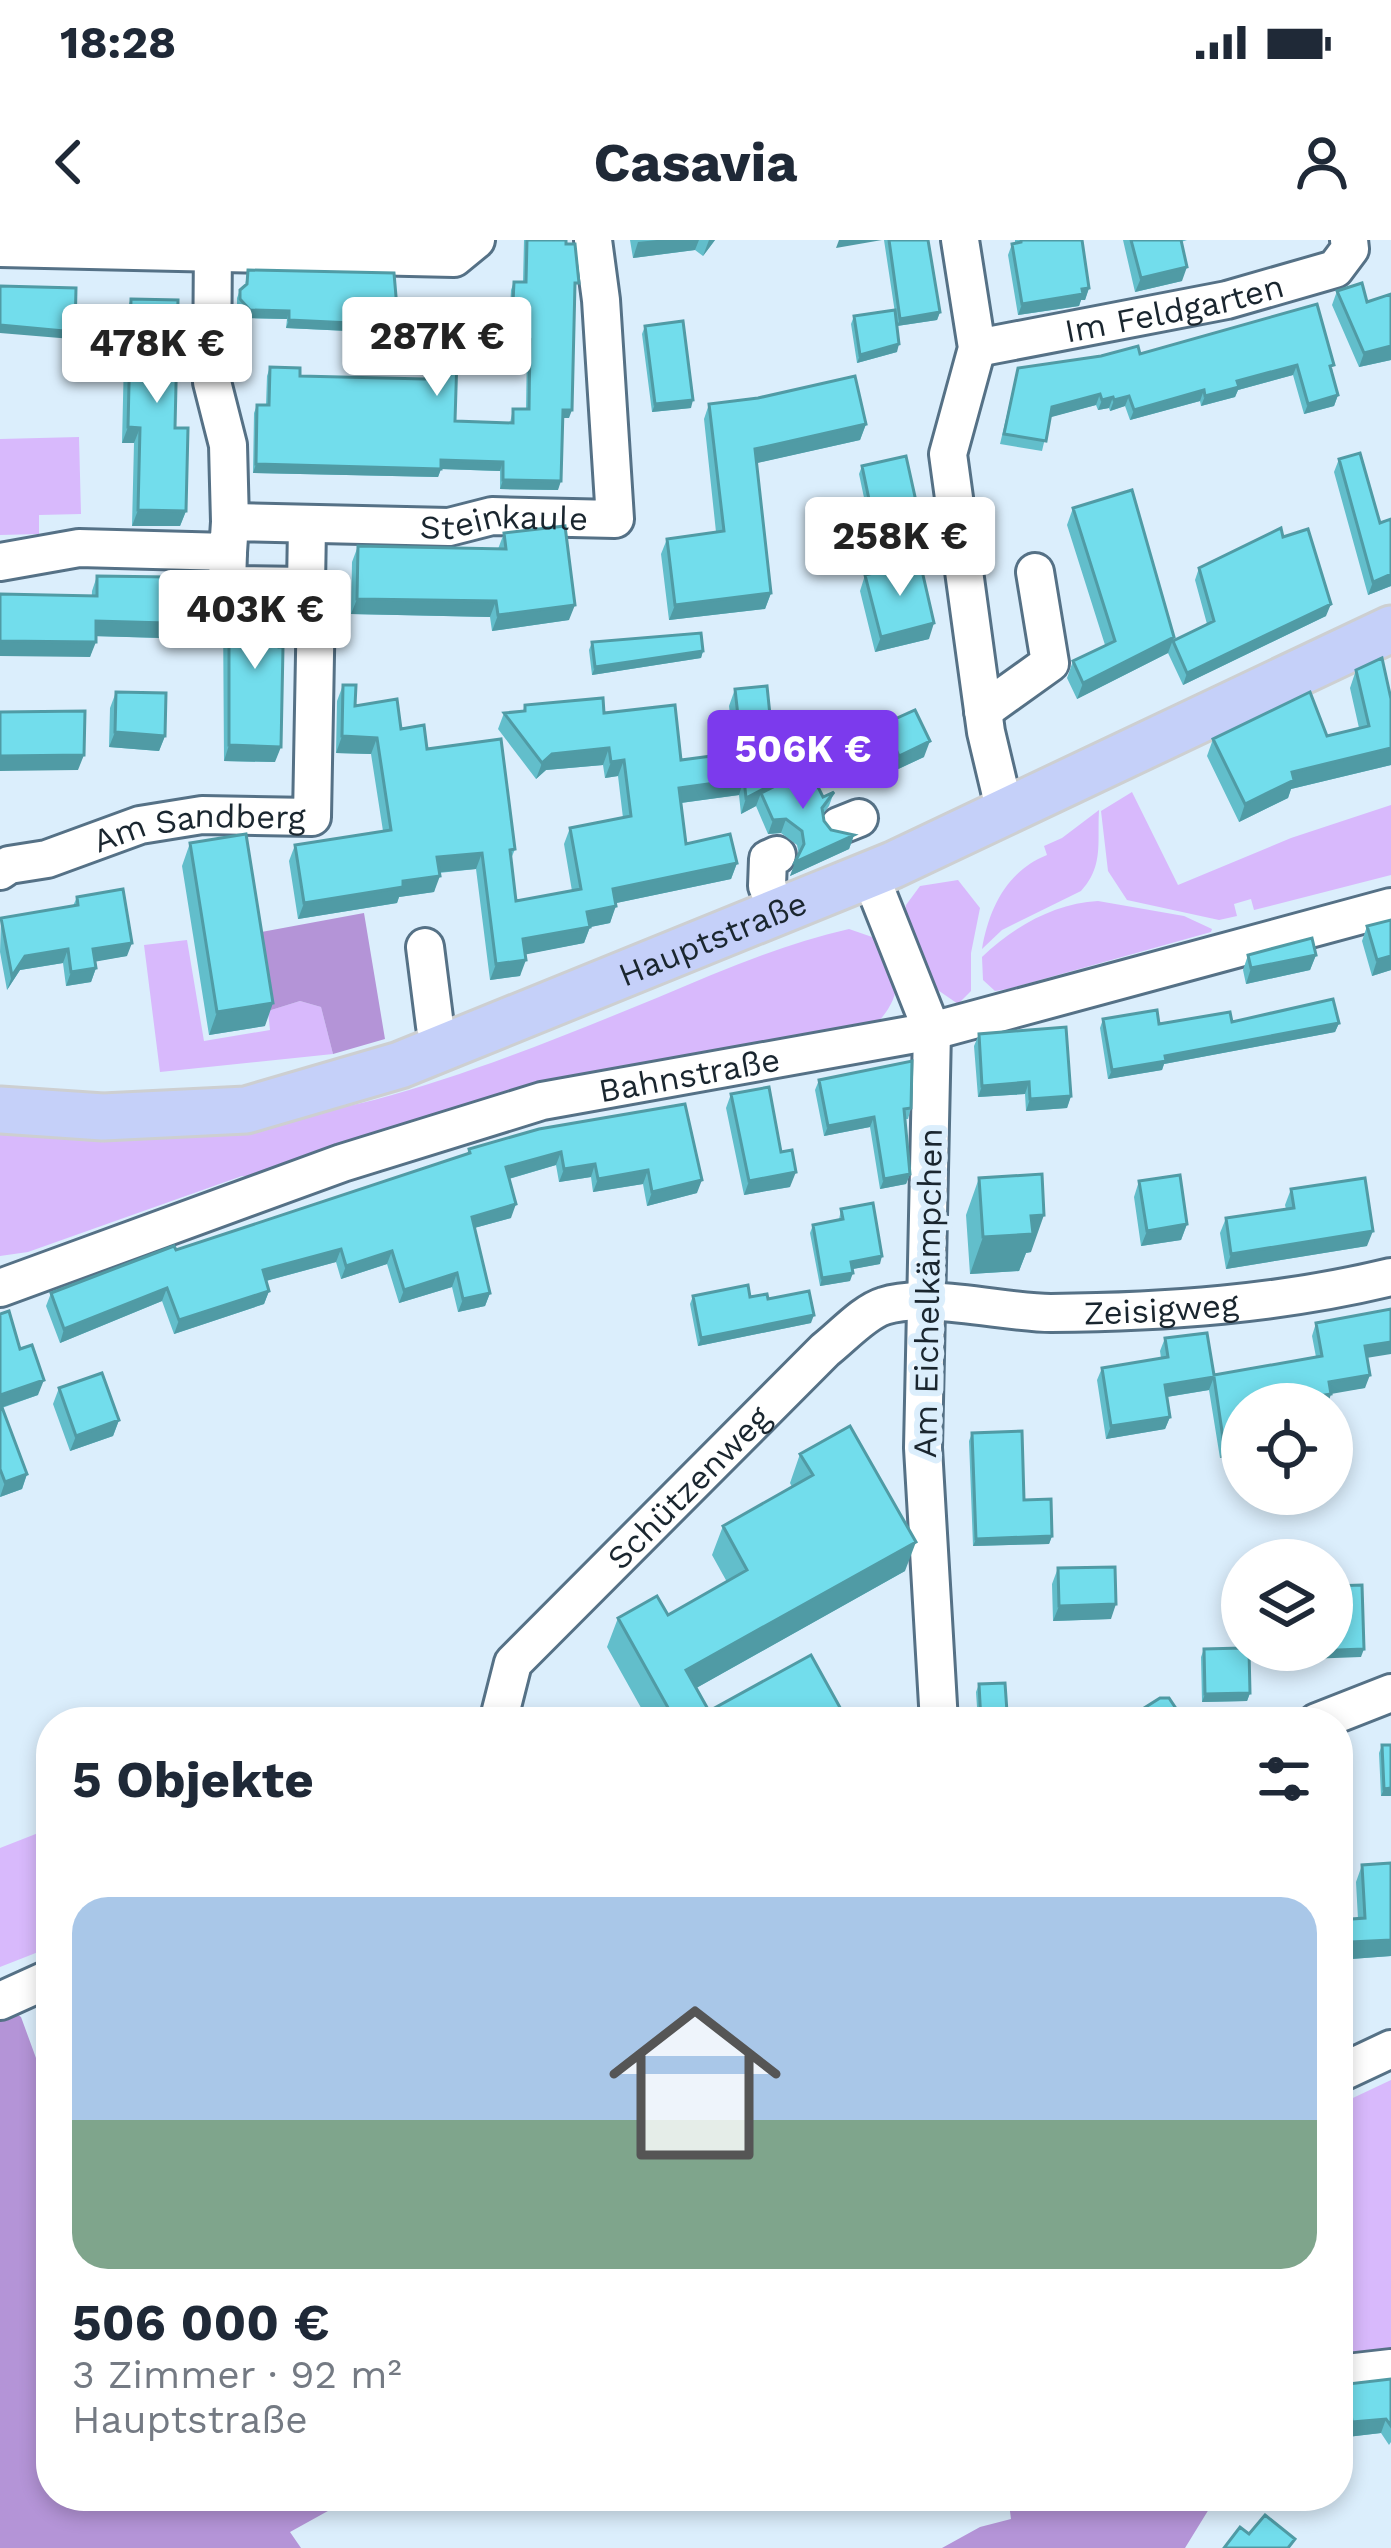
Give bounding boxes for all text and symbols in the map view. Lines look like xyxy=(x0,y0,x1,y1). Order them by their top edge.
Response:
text: 18:28 xyxy=(60,16,176,69)
icon: back xyxy=(36,129,102,195)
icon: person xyxy=(1289,129,1355,195)
text: Casavia xyxy=(593,131,798,194)
street label: Im Feldgarten xyxy=(1062,266,1288,351)
pin: 287K € xyxy=(339,297,535,399)
pin: 478K € xyxy=(59,304,255,406)
text: 287K € xyxy=(369,313,505,358)
text: 478K € xyxy=(89,320,225,365)
street label: Steinkaule xyxy=(419,495,589,547)
pin: 258K € xyxy=(802,497,998,599)
text: 258K € xyxy=(832,513,968,558)
pin: 403K € xyxy=(157,570,353,672)
text: 403K € xyxy=(186,586,324,631)
pin: 506K € xyxy=(705,710,901,812)
text: 506K € xyxy=(734,726,872,771)
street label: Am Sandberg xyxy=(88,796,306,861)
street label: Hauptstraße xyxy=(613,883,812,994)
street label: Bahnstraße xyxy=(595,1040,783,1110)
street label: Am Eichelkämpchen xyxy=(905,1128,950,1458)
street label: Zeisigweg xyxy=(1083,1284,1241,1333)
map controls xyxy=(1221,1383,1353,1671)
button: locate xyxy=(1221,1383,1353,1515)
street label: Schützenweg xyxy=(599,1398,778,1577)
button: layers xyxy=(1221,1539,1353,1671)
icon: filters xyxy=(1251,1746,1317,1812)
text: 5 Objekte xyxy=(72,1750,314,1809)
icon: home xyxy=(587,1975,803,2191)
text: 506 000 € xyxy=(72,2293,330,2352)
text: 3 Zimmer · 92 m² xyxy=(72,2352,402,2397)
text: Hauptstraße xyxy=(72,2397,308,2442)

